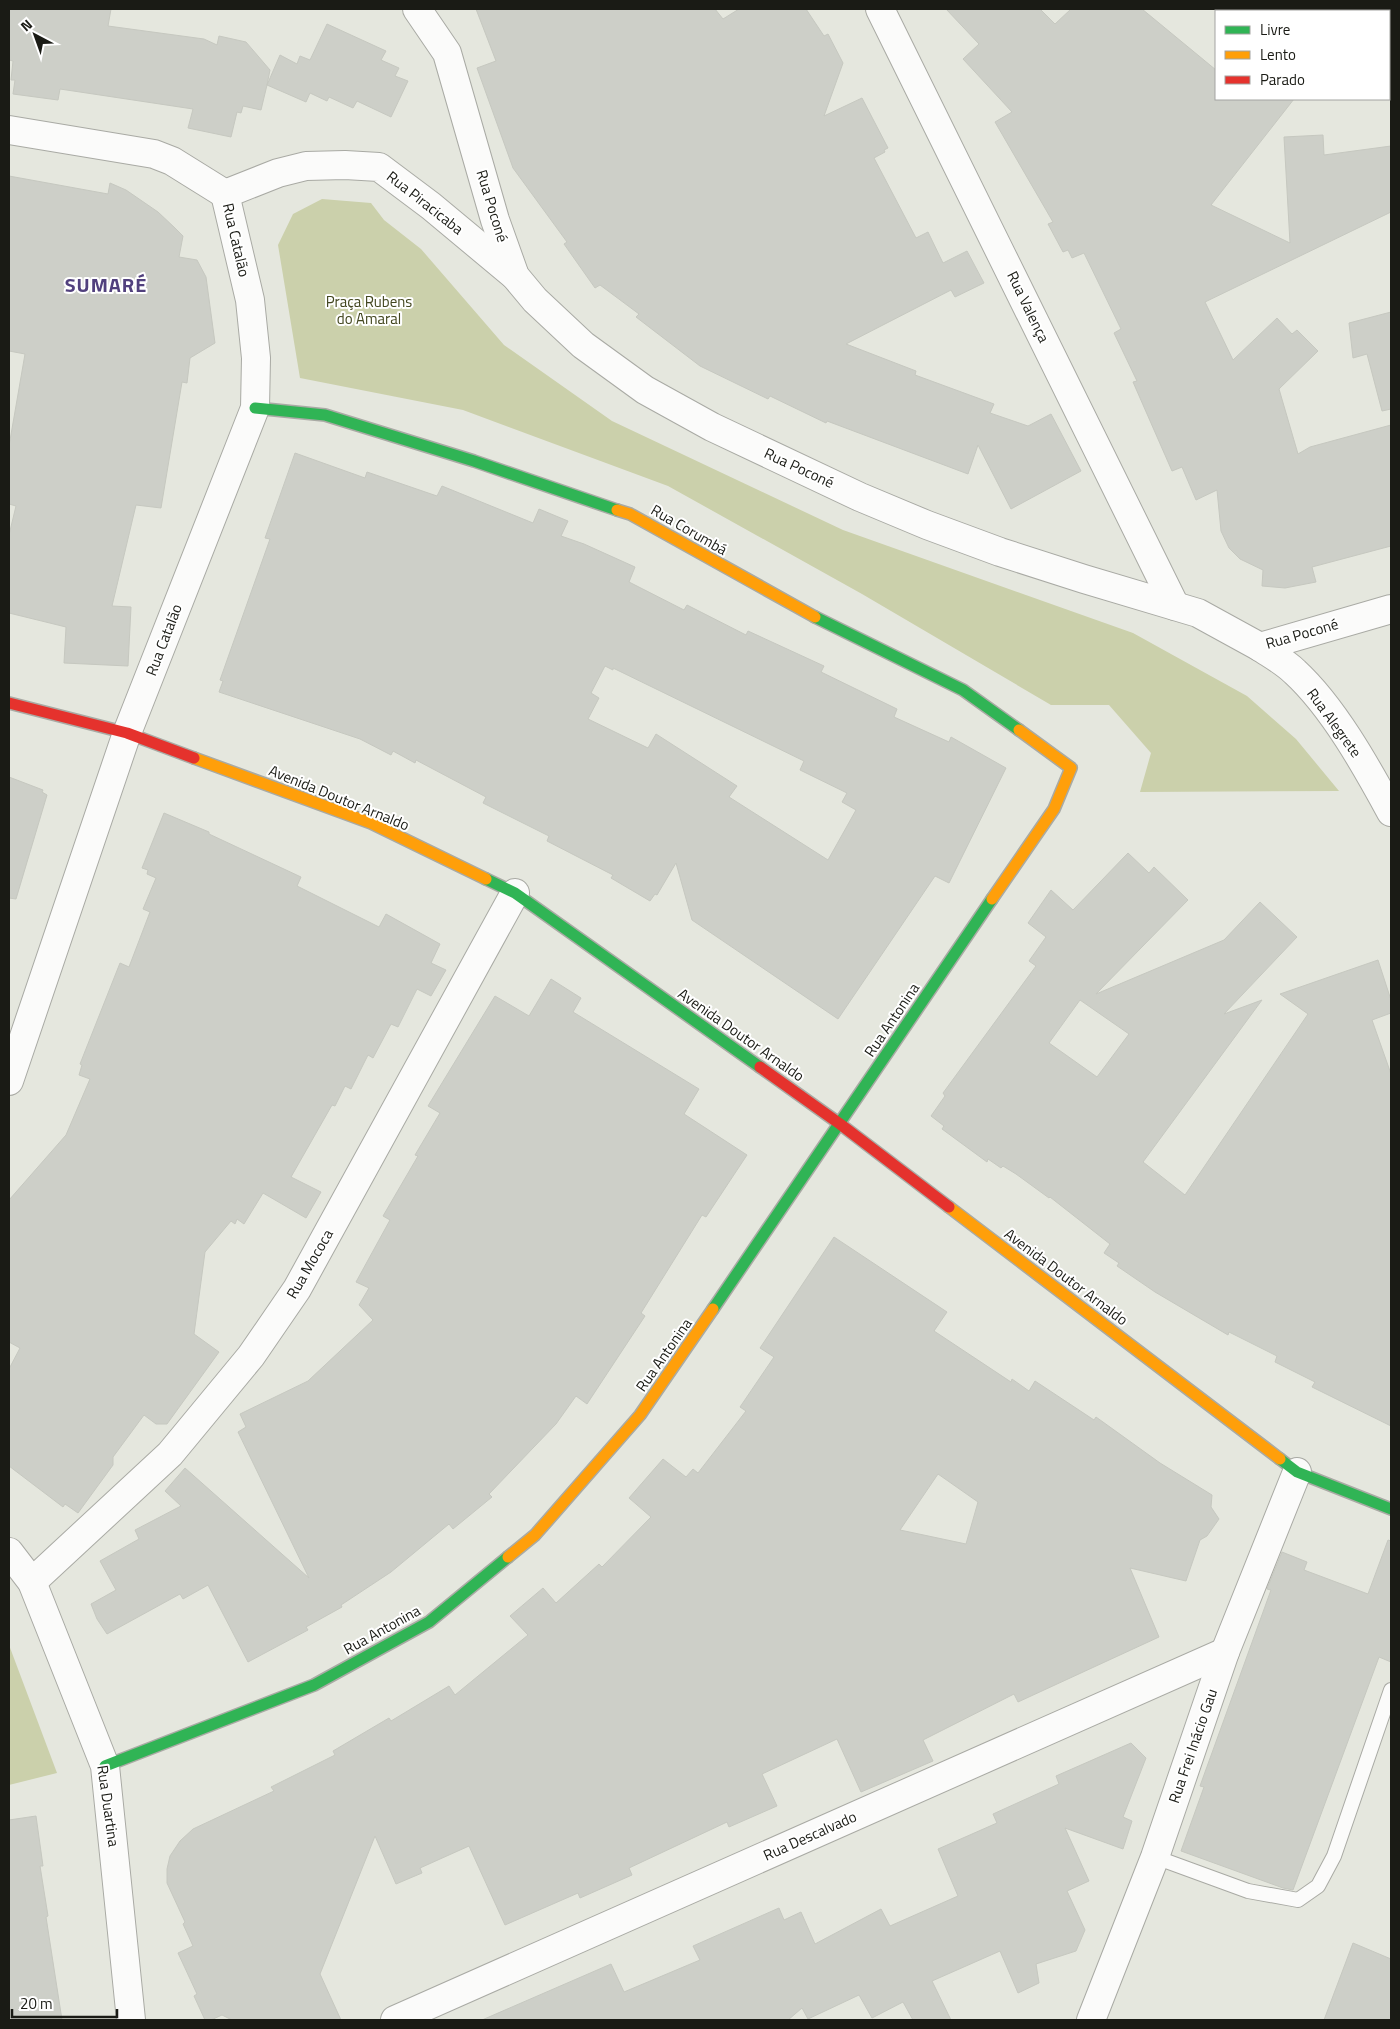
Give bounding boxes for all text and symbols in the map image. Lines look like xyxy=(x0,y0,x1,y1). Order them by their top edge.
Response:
north arrow xyxy=(10,10,60,60)
legend xyxy=(1215,10,1390,100)
text: N xyxy=(16,14,37,36)
text: Livre xyxy=(1260,18,1290,41)
text: Lento xyxy=(1260,43,1296,66)
text: Parado xyxy=(1260,68,1305,91)
street label: Rua Piracicaba xyxy=(382,165,469,240)
street label: Rua Poconé xyxy=(471,167,514,245)
street label: Rua Catalão xyxy=(217,201,256,279)
street label: Rua Valença xyxy=(1001,267,1056,347)
district label: SUMARÉ xyxy=(65,269,147,300)
park label: Praça Rubens do Amaral xyxy=(326,290,412,330)
street label: Rua Poconé xyxy=(760,441,838,494)
street label: Rua Corumbá xyxy=(647,498,732,561)
street label: Rua Catalão xyxy=(139,600,188,679)
street label: Rua Poconé xyxy=(1263,612,1341,655)
street label: Rua Alegrete xyxy=(1301,683,1368,762)
street label: Avenida Doutor Arnaldo xyxy=(265,759,413,836)
street label: Rua Antonina xyxy=(858,978,925,1061)
street label: Avenida Doutor Arnaldo xyxy=(673,982,809,1087)
street label: Avenida Doutor Arnaldo xyxy=(1000,1222,1133,1331)
street label: Rua Mococa xyxy=(280,1224,339,1303)
street label: Rua Antonina xyxy=(630,1313,698,1396)
street label: Rua Antonina xyxy=(339,1599,425,1660)
street label: Rua Frei Inácio Gau xyxy=(1162,1685,1223,1806)
street label: Rua Duartina xyxy=(91,1764,126,1849)
street label: Rua Descalvado xyxy=(759,1805,860,1866)
scale bar xyxy=(12,1986,118,2018)
text: 20 m xyxy=(20,1992,53,2015)

